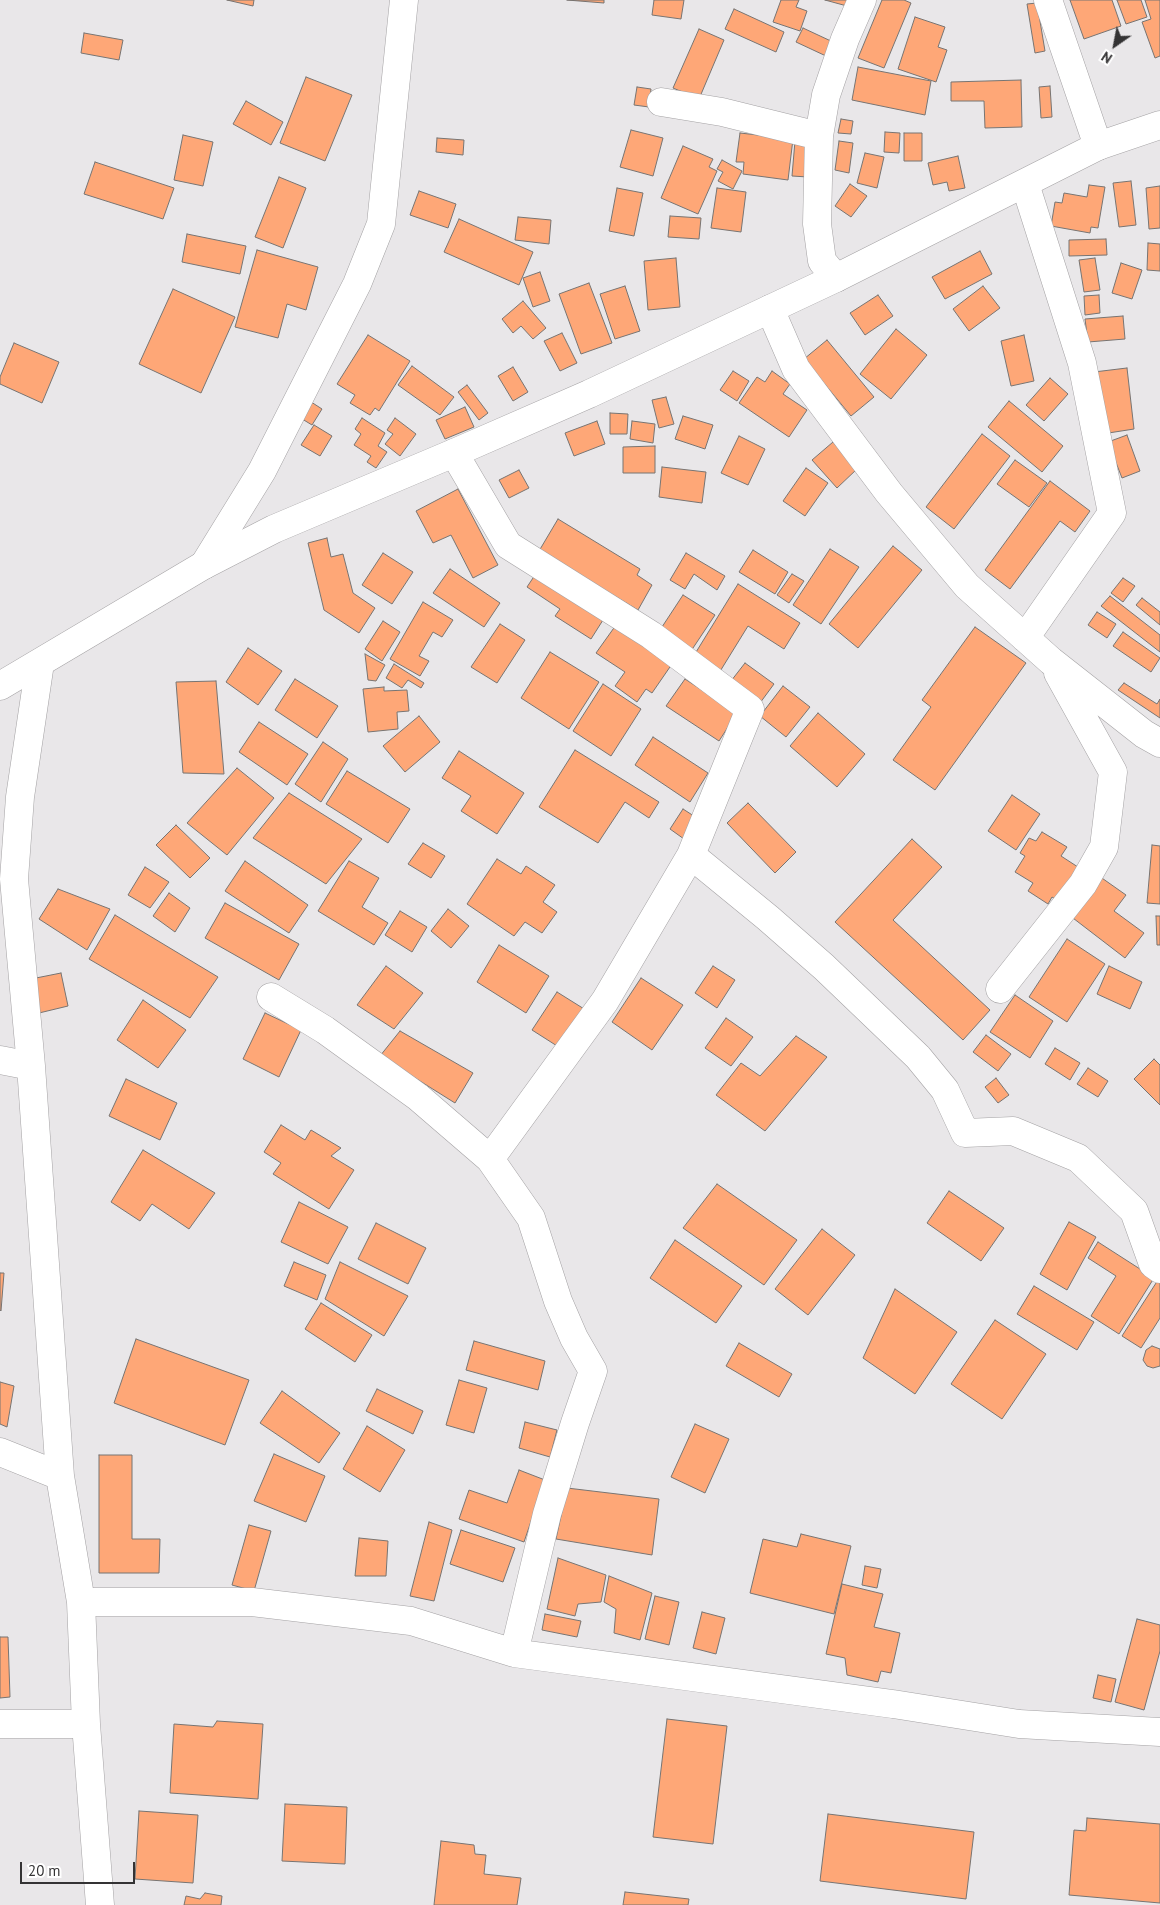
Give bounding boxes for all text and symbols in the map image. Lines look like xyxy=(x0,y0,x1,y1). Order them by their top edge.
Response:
north arrow xyxy=(1090,20,1140,70)
text: N xyxy=(1098,48,1116,68)
scale bar xyxy=(22,1852,138,1884)
text: 20 m xyxy=(28,1861,61,1880)

